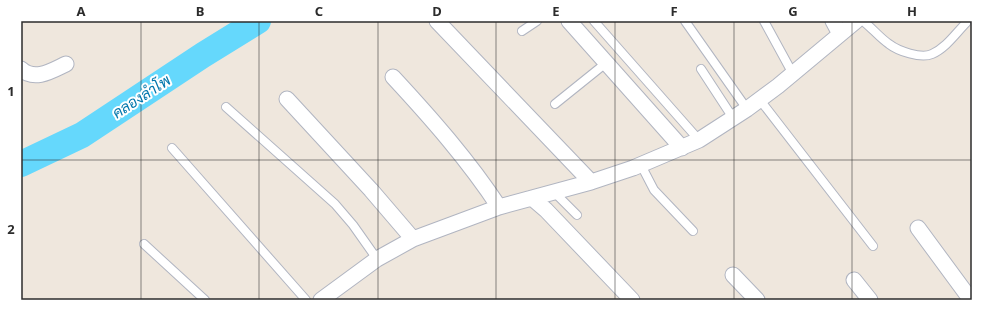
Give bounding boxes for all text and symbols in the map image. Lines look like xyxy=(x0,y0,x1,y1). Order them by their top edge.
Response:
text: A xyxy=(77,2,86,20)
text: B xyxy=(196,2,204,20)
text: C xyxy=(315,2,323,20)
text: D xyxy=(432,2,442,20)
text: E xyxy=(552,2,560,20)
text: F xyxy=(670,2,678,20)
text: G xyxy=(788,2,798,20)
text: H xyxy=(907,2,917,20)
water label: คลองลำโพ xyxy=(108,70,174,122)
text: 1 xyxy=(7,82,15,100)
text: 2 xyxy=(7,220,15,238)

